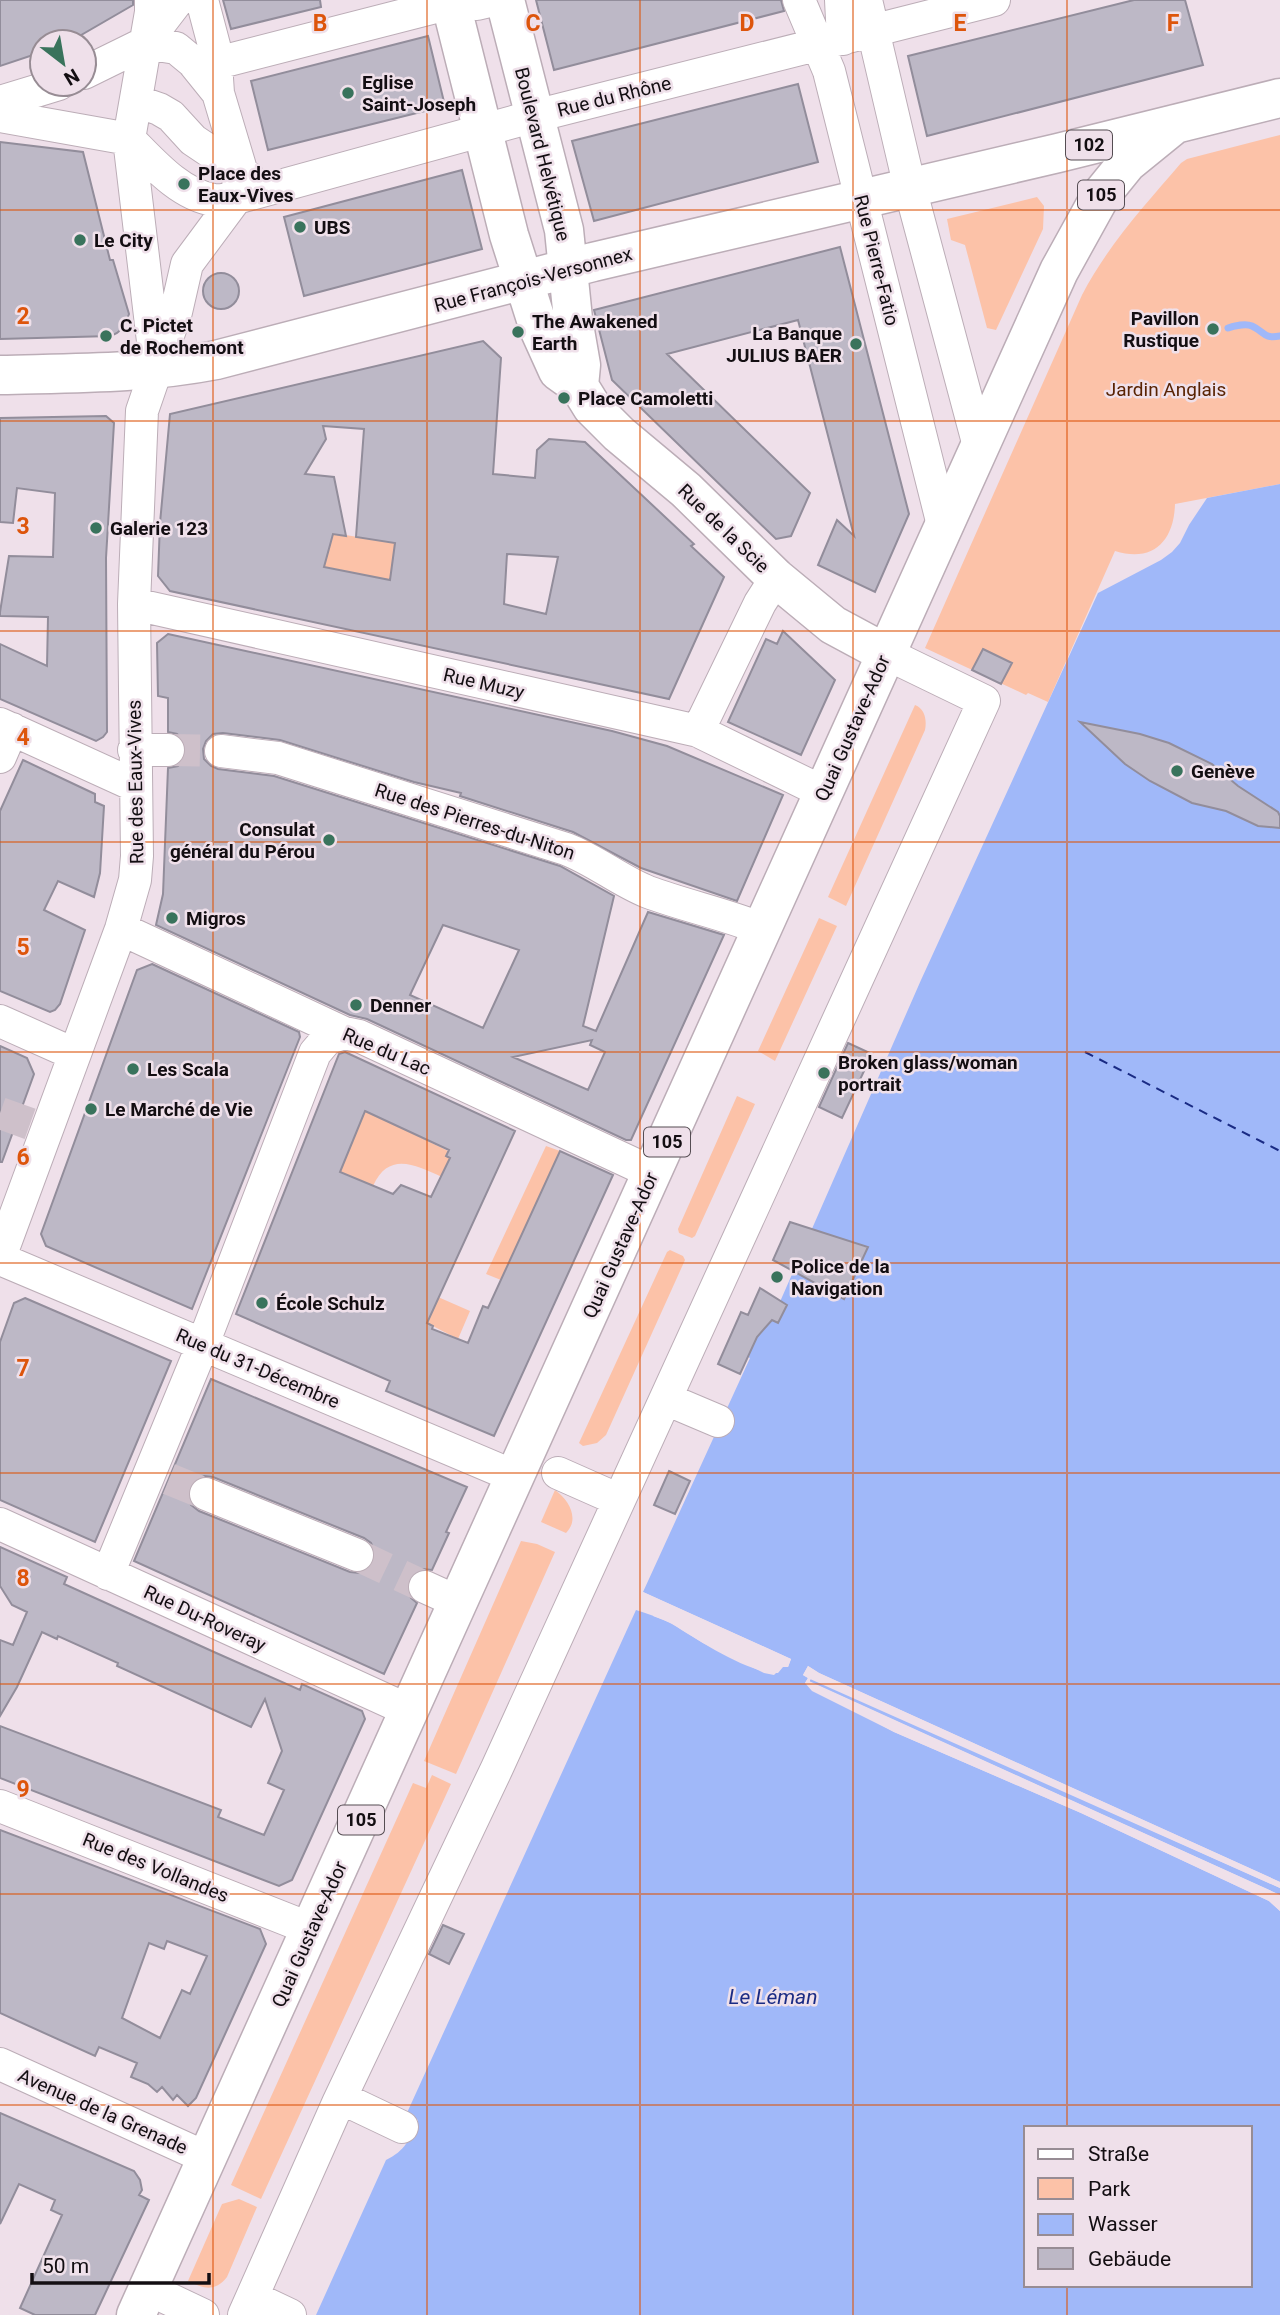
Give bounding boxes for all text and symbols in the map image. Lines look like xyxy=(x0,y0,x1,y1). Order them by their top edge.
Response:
text: B xyxy=(313,10,327,37)
text: C xyxy=(525,10,541,37)
text: D xyxy=(740,10,754,37)
text: E xyxy=(954,10,967,37)
text: F xyxy=(1167,10,1180,37)
north arrow xyxy=(28,28,98,98)
text: N xyxy=(60,64,83,90)
street label: Boulevard Helvétique xyxy=(510,65,575,243)
place label: Eglise Saint-Joseph xyxy=(362,71,476,116)
street label: Rue du Rhône xyxy=(555,71,673,122)
marker: Eglise Saint-Joseph xyxy=(340,85,356,101)
road number: 102 xyxy=(1066,130,1112,160)
place label: Place des Eaux-Vives xyxy=(198,162,294,207)
marker: Place des Eaux-Vives xyxy=(176,176,192,192)
road number: 105 xyxy=(1078,180,1124,210)
street label: Rue Pierre-Fatio xyxy=(849,192,904,328)
place label: UBS xyxy=(314,216,351,239)
marker: UBS xyxy=(292,219,308,235)
place label: Le City xyxy=(94,229,153,252)
marker: Le City xyxy=(72,232,88,248)
street label: Rue François-Versonnex xyxy=(432,242,635,317)
text: 2 xyxy=(16,303,30,330)
place label: Pavillon Rustique xyxy=(1123,307,1199,352)
place label: The Awakened Earth xyxy=(532,310,658,355)
place label: C. Pictet de Rochemont xyxy=(120,314,244,359)
marker: Pavillon Rustique xyxy=(1205,321,1221,337)
place label: La Banque JULIUS BAER xyxy=(726,322,842,367)
marker: The Awakened Earth xyxy=(510,324,526,340)
marker: C. Pictet de Rochemont xyxy=(98,328,114,344)
marker: La Banque JULIUS BAER xyxy=(848,336,864,352)
park label: Jardin Anglais xyxy=(1106,378,1226,401)
place label: Place Camoletti xyxy=(578,387,713,410)
marker: Place Camoletti xyxy=(556,390,572,406)
street label: Rue de la Scie xyxy=(673,479,774,578)
text: 3 xyxy=(16,513,30,540)
place label: Galerie 123 xyxy=(110,517,208,540)
marker: Galerie 123 xyxy=(88,520,104,536)
street label: Quai Gustave-Ador xyxy=(810,651,895,805)
street label: Rue Muzy xyxy=(441,663,527,704)
street label: Rue des Eaux-Vives xyxy=(123,700,148,864)
text: 4 xyxy=(16,724,30,751)
place label: Genève xyxy=(1191,760,1255,783)
marker: Genève xyxy=(1169,763,1185,779)
street label: Rue des Pierres-du-Niton xyxy=(372,778,578,865)
place label: Consulat général du Pérou xyxy=(170,818,316,863)
marker: Consulat général du Pérou xyxy=(321,832,337,848)
place label: Migros xyxy=(186,907,246,930)
marker: Migros xyxy=(164,910,180,926)
text: 5 xyxy=(16,934,30,961)
place label: Denner xyxy=(370,994,431,1017)
marker: Denner xyxy=(348,997,364,1013)
street label: Rue du Lac xyxy=(339,1023,434,1080)
place label: Broken glass/woman portrait xyxy=(838,1051,1018,1096)
place label: Les Scala xyxy=(147,1058,229,1081)
marker: Les Scala xyxy=(125,1061,141,1077)
marker: Broken glass/woman portrait xyxy=(816,1065,832,1081)
place label: Le Marché de Vie xyxy=(105,1098,253,1121)
marker: Le Marché de Vie xyxy=(83,1101,99,1117)
road number: 105 xyxy=(644,1128,690,1156)
text: 6 xyxy=(16,1144,30,1171)
street label: Quai Gustave-Ador xyxy=(578,1168,663,1322)
place label: Police de la Navigation xyxy=(791,1255,890,1300)
marker: Police de la Navigation xyxy=(769,1269,785,1285)
place label: École Schulz xyxy=(276,1292,385,1315)
marker: École Schulz xyxy=(254,1295,270,1311)
street label: Rue du 31-Décembre xyxy=(172,1324,343,1413)
text: 7 xyxy=(16,1355,30,1382)
text: 8 xyxy=(16,1565,30,1592)
street label: Rue Du-Roveray xyxy=(140,1580,269,1657)
text: 9 xyxy=(16,1776,30,1803)
road number: 105 xyxy=(338,1806,384,1834)
street label: Rue des Vollandes xyxy=(79,1828,232,1907)
street label: Quai Gustave-Ador xyxy=(267,1857,352,2011)
water label: Le Léman xyxy=(729,1985,817,2009)
street label: Avenue de la Grenade xyxy=(15,2064,191,2159)
legend xyxy=(1024,2126,1252,2287)
text: Straße xyxy=(1088,2142,1149,2166)
text: Park xyxy=(1088,2177,1131,2201)
text: Wasser xyxy=(1088,2212,1158,2236)
scale bar xyxy=(32,2242,208,2286)
text: Gebäude xyxy=(1088,2247,1171,2271)
text: 50 m xyxy=(42,2254,89,2278)

